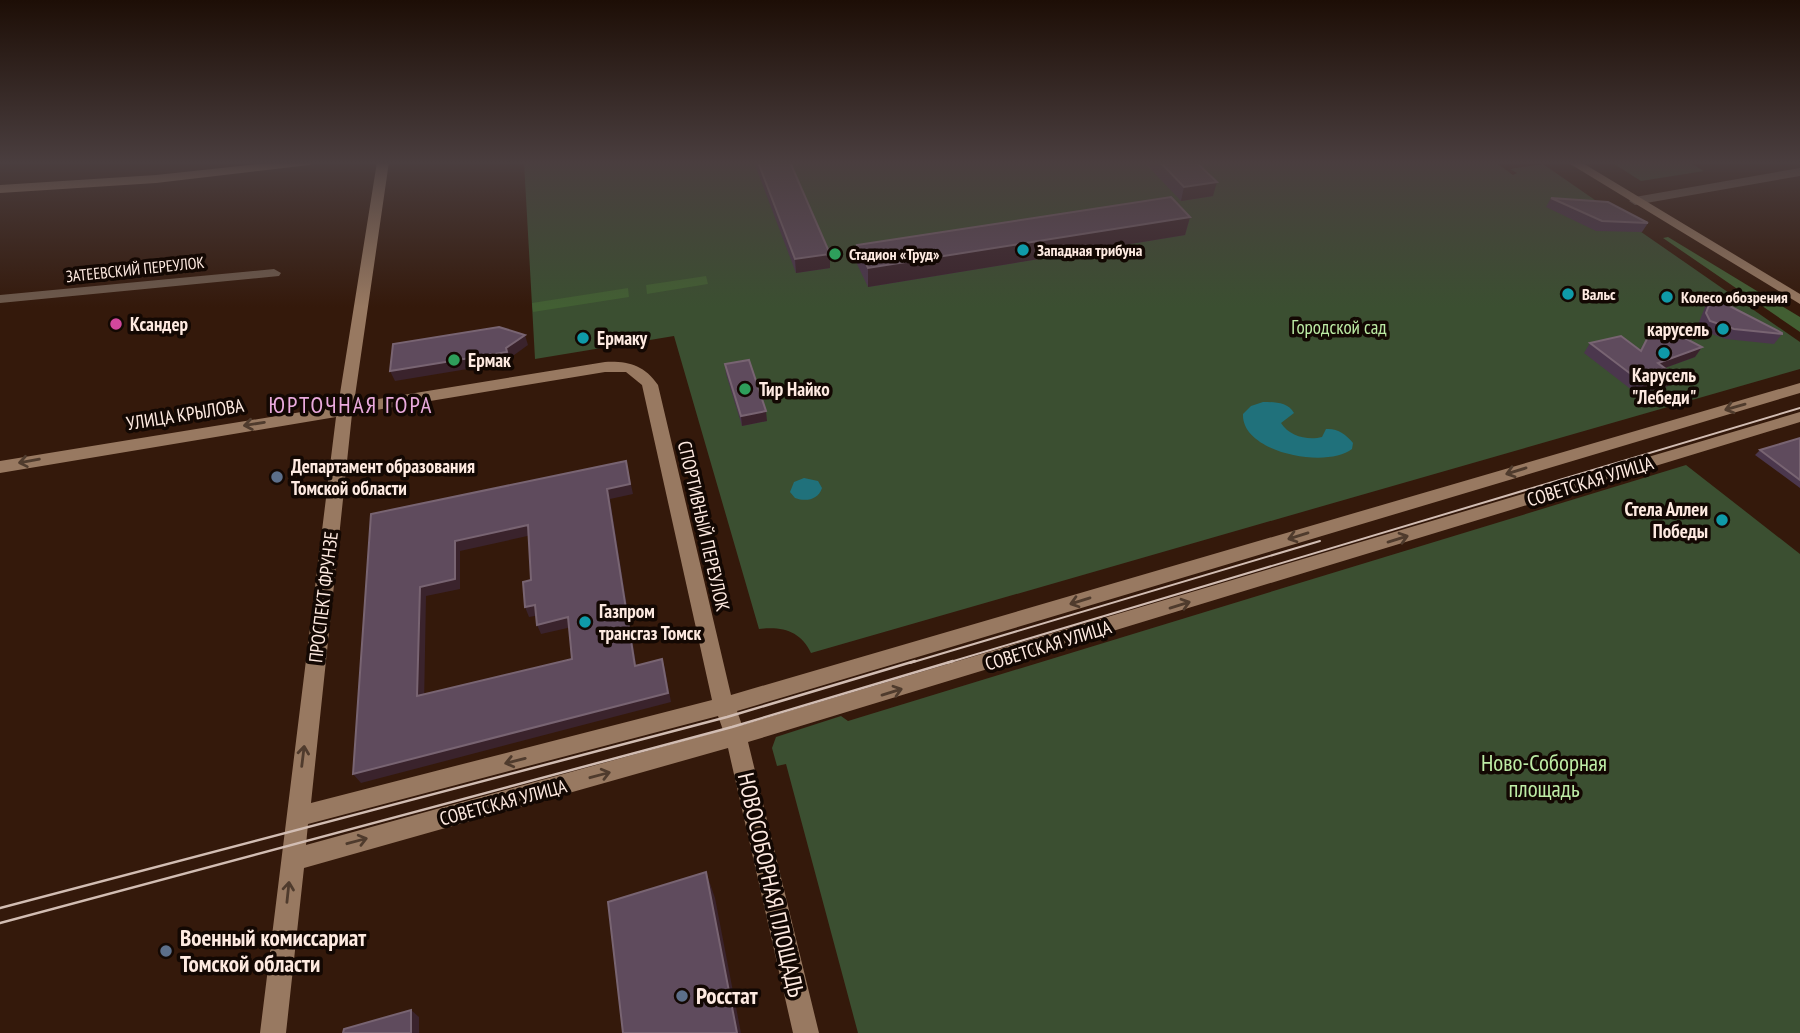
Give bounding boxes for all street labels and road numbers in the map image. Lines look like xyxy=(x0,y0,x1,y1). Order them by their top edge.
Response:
street label: ЗАТЕЕВСКИЙ ПЕРЕУЛОК xyxy=(65,252,205,286)
street label: УЛИЦА КРЫЛОВА xyxy=(124,393,246,435)
street label: СПОРТИВНЫЙ ПЕРЕУЛОК xyxy=(673,438,735,614)
street label: СОВЕТСКАЯ УЛИЦА xyxy=(1524,450,1656,512)
street label: ПРОСПЕКТ ФРУНЗЕ xyxy=(303,530,343,664)
street label: СОВЕТСКАЯ УЛИЦА xyxy=(982,614,1114,676)
street label: НОВОСОБОРНАЯ ПЛОЩАДЬ xyxy=(732,770,811,1000)
street label: СОВЕТСКАЯ УЛИЦА xyxy=(437,773,569,831)

